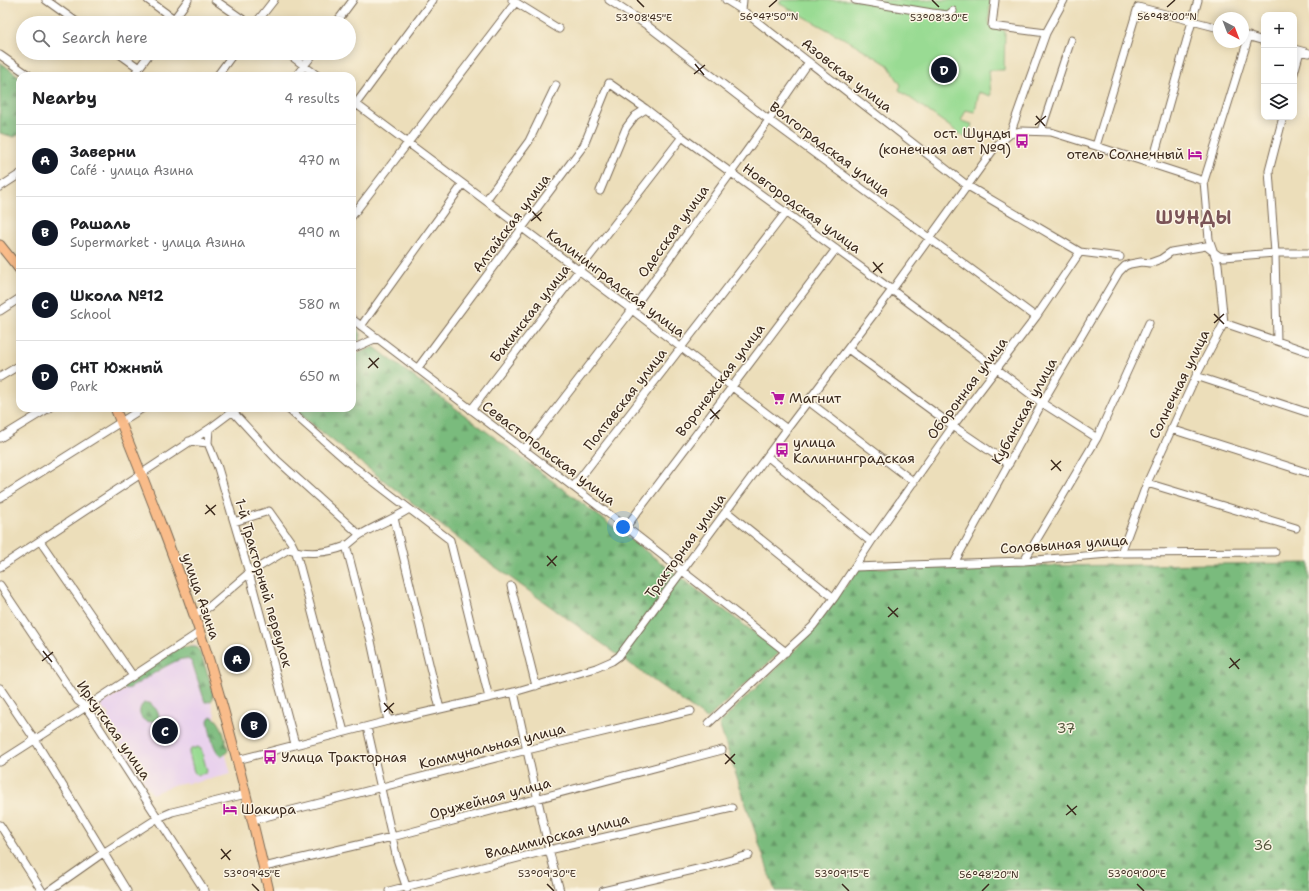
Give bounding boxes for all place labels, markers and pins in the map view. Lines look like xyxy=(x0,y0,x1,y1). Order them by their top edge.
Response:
pin: D xyxy=(931,55,957,85)
place label: ост. Шунды (конечная авт №9) xyxy=(878,124,1011,158)
bus stop icon: ост. Шунды (конечная авт №9) xyxy=(1014,133,1030,149)
place label: отель Солнечный xyxy=(1066,145,1184,163)
hotel icon: отель Солнечный xyxy=(1187,146,1203,162)
place label: Магнит xyxy=(789,389,842,407)
supermarket icon: Магнит xyxy=(770,390,786,406)
place label: улица Калининградская xyxy=(793,433,915,467)
bus stop icon: улица Калининградская xyxy=(774,442,790,458)
pin: A xyxy=(224,644,250,674)
pin: B xyxy=(241,710,267,740)
pin: C xyxy=(152,716,178,746)
place label: Улица Тракторная xyxy=(281,748,407,766)
bus stop icon: Улица Тракторная xyxy=(262,749,278,765)
place label: Шакира xyxy=(241,800,296,818)
hotel icon: Шакира xyxy=(222,801,238,817)

